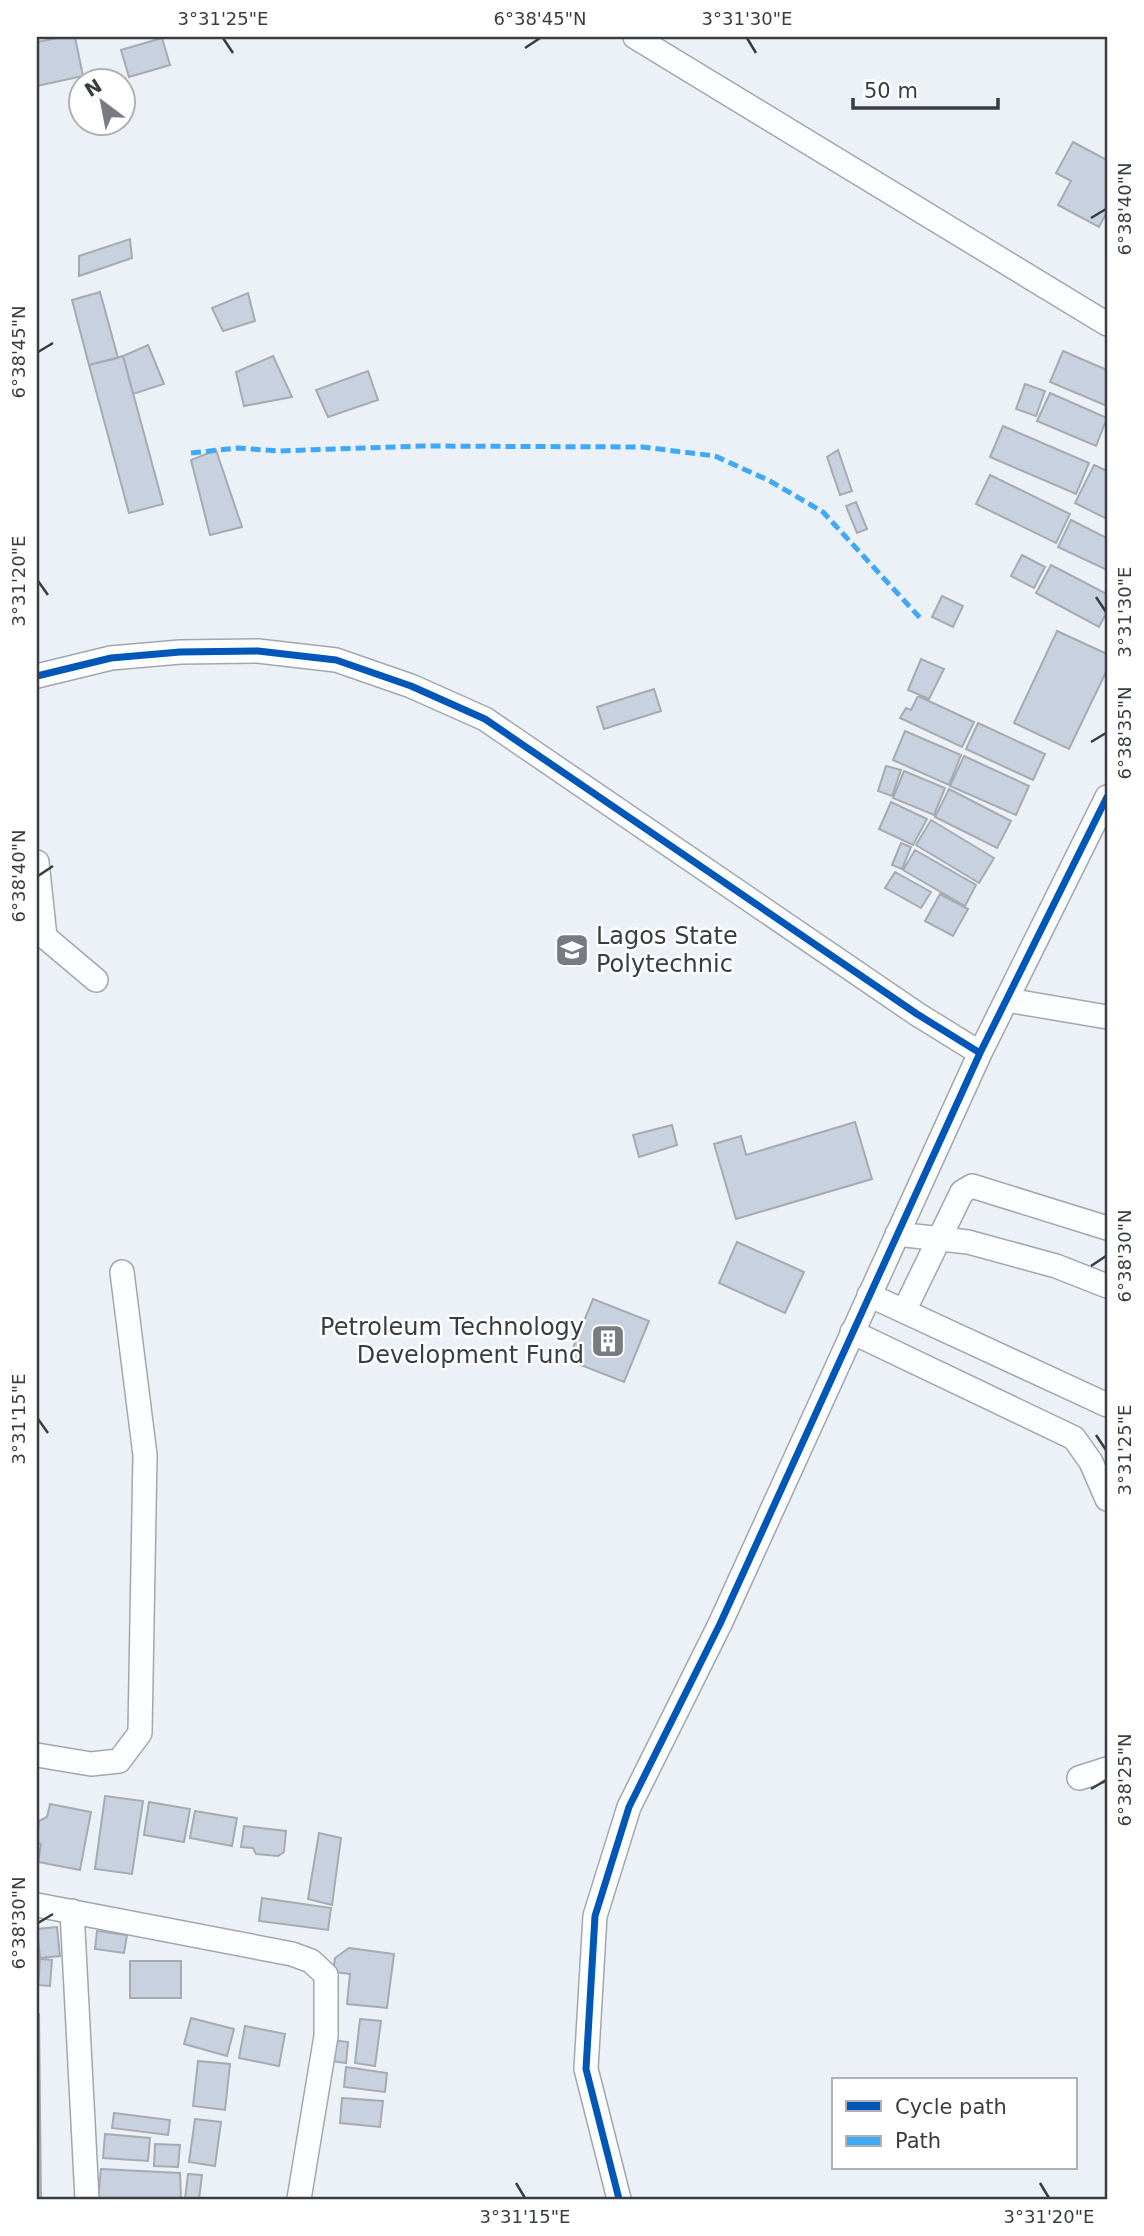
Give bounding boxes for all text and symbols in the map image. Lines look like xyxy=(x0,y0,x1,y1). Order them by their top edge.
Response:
text: 3°31'25"E xyxy=(178,8,268,29)
text: 6°38'45"N xyxy=(494,8,586,29)
text: 3°31'30"E xyxy=(702,8,792,29)
north arrow xyxy=(66,66,136,136)
scale bar xyxy=(853,66,999,110)
text: N xyxy=(80,74,106,101)
text: 50 m xyxy=(864,79,918,103)
text: 6°38'40"N xyxy=(1114,163,1135,255)
text: 6°38'45"N xyxy=(8,306,29,398)
text: 3°31'20"E xyxy=(8,536,29,626)
text: 3°31'30"E xyxy=(1114,567,1135,657)
text: 6°38'35"N xyxy=(1114,687,1135,779)
text: 6°38'40"N xyxy=(8,830,29,922)
place label: Lagos State Polytechnic xyxy=(596,922,738,978)
school or university icon: Lagos State Polytechnic xyxy=(553,931,591,969)
text: 6°38'30"N xyxy=(1114,1210,1135,1302)
place label: Petroleum Technology Development Fund xyxy=(320,1313,584,1369)
building icon: Petroleum Technology Development Fund xyxy=(589,1322,627,1360)
text: 3°31'15"E xyxy=(8,1374,29,1464)
text: 3°31'25"E xyxy=(1114,1405,1135,1495)
text: 6°38'25"N xyxy=(1114,1734,1135,1826)
text: 6°38'30"N xyxy=(8,1877,29,1969)
legend xyxy=(832,2078,1078,2170)
text: Cycle path xyxy=(895,2095,1007,2119)
text: Path xyxy=(895,2129,941,2153)
text: 3°31'15"E xyxy=(480,2206,570,2227)
text: 3°31'20"E xyxy=(1004,2206,1094,2227)

